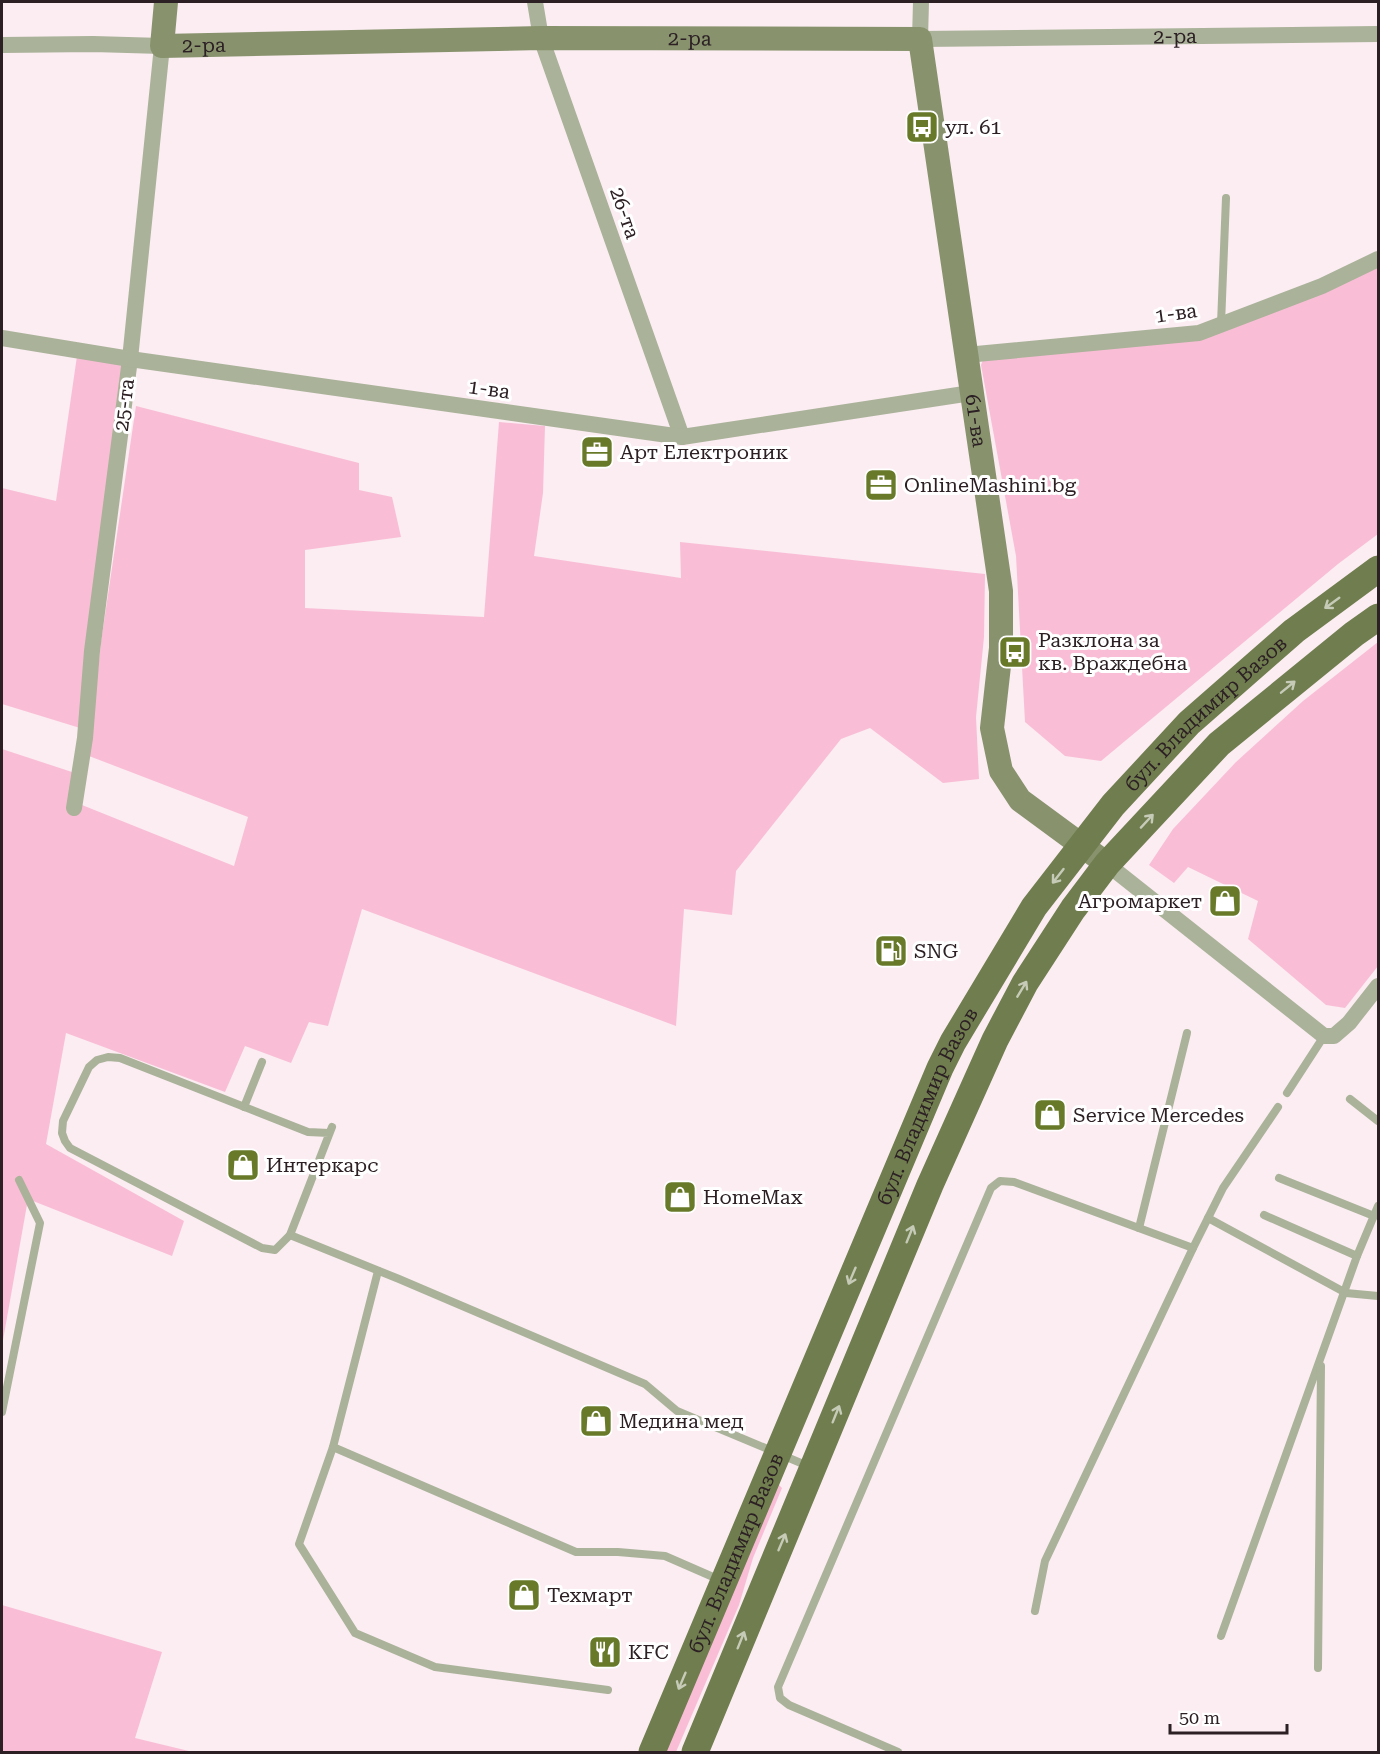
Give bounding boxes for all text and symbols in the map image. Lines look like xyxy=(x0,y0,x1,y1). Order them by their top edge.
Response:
street label: 2-ра xyxy=(1153,24,1197,48)
street label: 2-ра xyxy=(668,26,712,50)
street label: 2-ра xyxy=(182,33,226,58)
bus stop icon: ул. 61 xyxy=(904,109,940,145)
place label: ул. 61 xyxy=(945,115,1002,139)
street label: 26-та xyxy=(605,184,645,242)
street label: 1-ва xyxy=(1153,298,1199,328)
street label: 1-ва xyxy=(466,374,512,404)
street label: 25-та xyxy=(109,377,139,433)
street label: 61-ва xyxy=(960,392,992,449)
office icon: Арт Електроник xyxy=(579,434,615,470)
place label: Арт Електроник xyxy=(620,440,788,464)
office icon: ОnlineMashini.bg xyxy=(863,467,899,503)
place label: ОnlineMashini.bg xyxy=(904,473,1077,497)
one-way arrow xyxy=(1325,597,1341,610)
place label: Разклона за кв. Враждебна xyxy=(1038,628,1188,675)
street label: бул. Владимир Вазов xyxy=(1120,631,1292,796)
bus stop icon: Разклона за кв. Враждебна xyxy=(997,634,1033,670)
one-way arrow xyxy=(1280,681,1296,694)
one-way arrow xyxy=(1139,814,1154,829)
one-way arrow xyxy=(1052,868,1065,884)
shop icon: Агромаркет xyxy=(1207,883,1243,919)
place label: Агромаркет xyxy=(1078,889,1202,913)
fuel station icon: SNG xyxy=(873,933,909,969)
place label: SNG xyxy=(914,939,958,963)
one-way arrow xyxy=(1017,981,1029,998)
street label: бул. Владимир Вазов xyxy=(872,1003,983,1209)
shop icon: Service Mercedes xyxy=(1032,1097,1068,1133)
place label: Service Mercedes xyxy=(1073,1103,1244,1127)
shop icon: Интеркарс xyxy=(225,1147,261,1183)
place label: Интеркарс xyxy=(266,1153,378,1177)
shop icon: HomeMax xyxy=(662,1179,698,1215)
place label: HomeMax xyxy=(703,1185,803,1209)
one-way arrow xyxy=(905,1225,916,1243)
one-way arrow xyxy=(846,1267,857,1285)
shop icon: Медина мед xyxy=(578,1403,614,1439)
one-way arrow xyxy=(831,1405,842,1424)
place label: Медина мед xyxy=(619,1409,744,1433)
street label: бул. Владимир Вазов xyxy=(683,1449,789,1657)
one-way arrow xyxy=(777,1534,788,1552)
shop icon: Техмарт xyxy=(506,1577,542,1613)
place label: Техмарт xyxy=(547,1583,633,1607)
one-way arrow xyxy=(736,1632,747,1650)
restaurant icon: KFC xyxy=(587,1634,623,1670)
place label: KFC xyxy=(628,1640,669,1664)
one-way arrow xyxy=(676,1672,687,1690)
scale bar xyxy=(1170,1697,1287,1735)
text: 50 m xyxy=(1179,1707,1220,1728)

